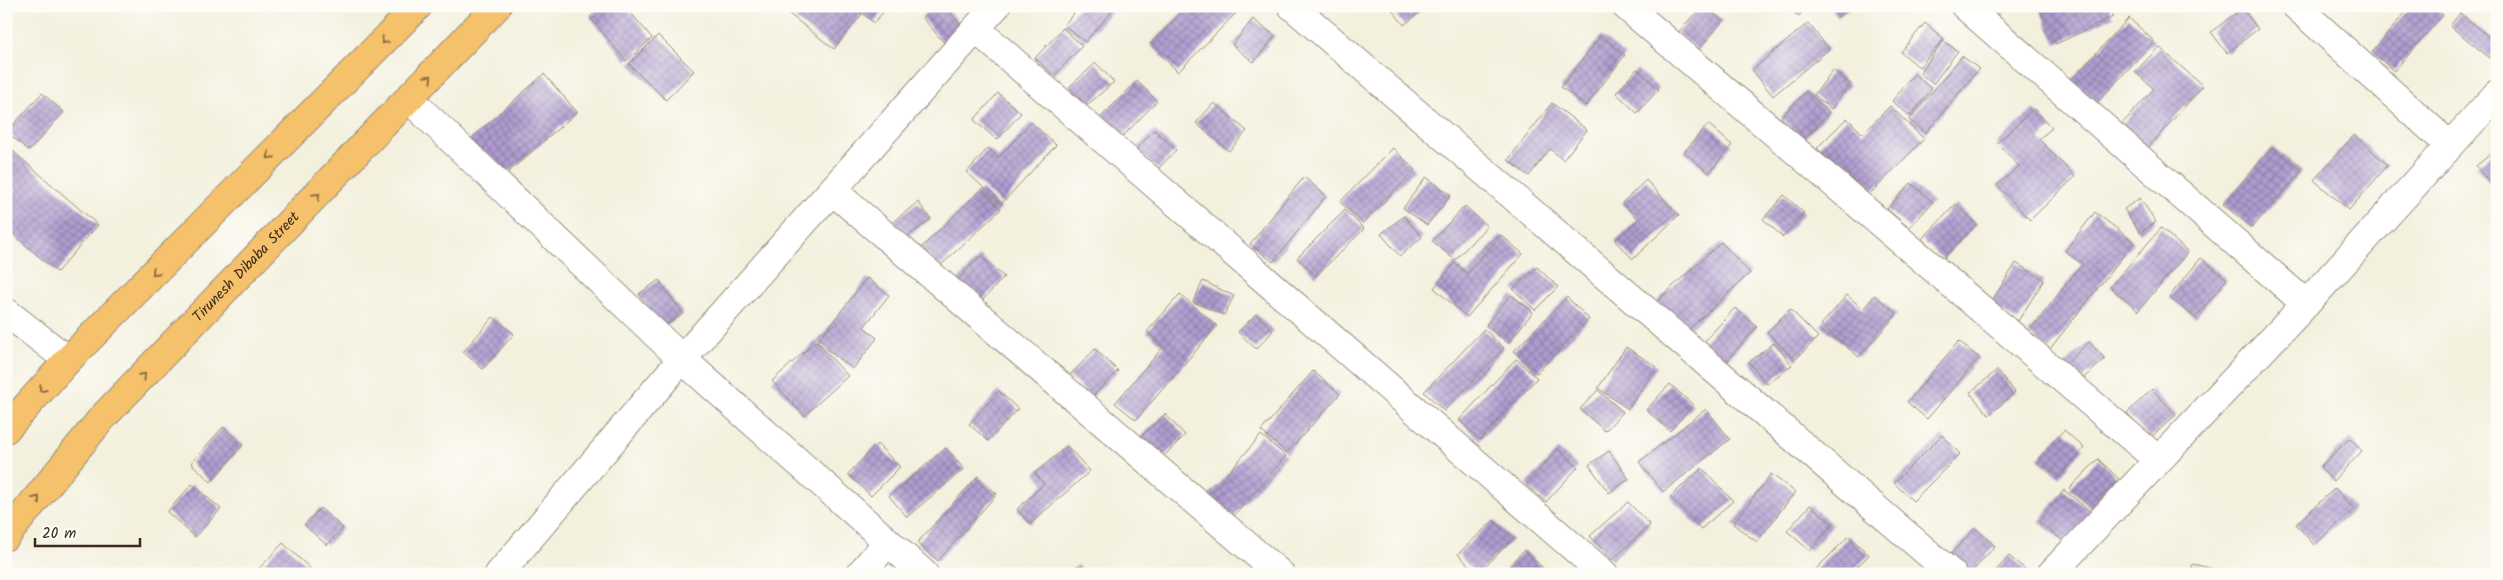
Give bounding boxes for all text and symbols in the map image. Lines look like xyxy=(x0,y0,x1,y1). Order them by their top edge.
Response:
one-way arrow xyxy=(381,35,390,44)
one-way arrow xyxy=(423,75,432,84)
one-way arrow xyxy=(266,151,275,160)
one-way arrow xyxy=(311,192,320,201)
street label: Tirunesh Dibaba Street xyxy=(187,206,306,328)
one-way arrow xyxy=(152,266,161,275)
one-way arrow xyxy=(137,372,146,381)
one-way arrow xyxy=(39,383,48,392)
one-way arrow xyxy=(31,495,40,504)
scale bar xyxy=(35,515,140,547)
text: 20 m xyxy=(42,522,76,546)

